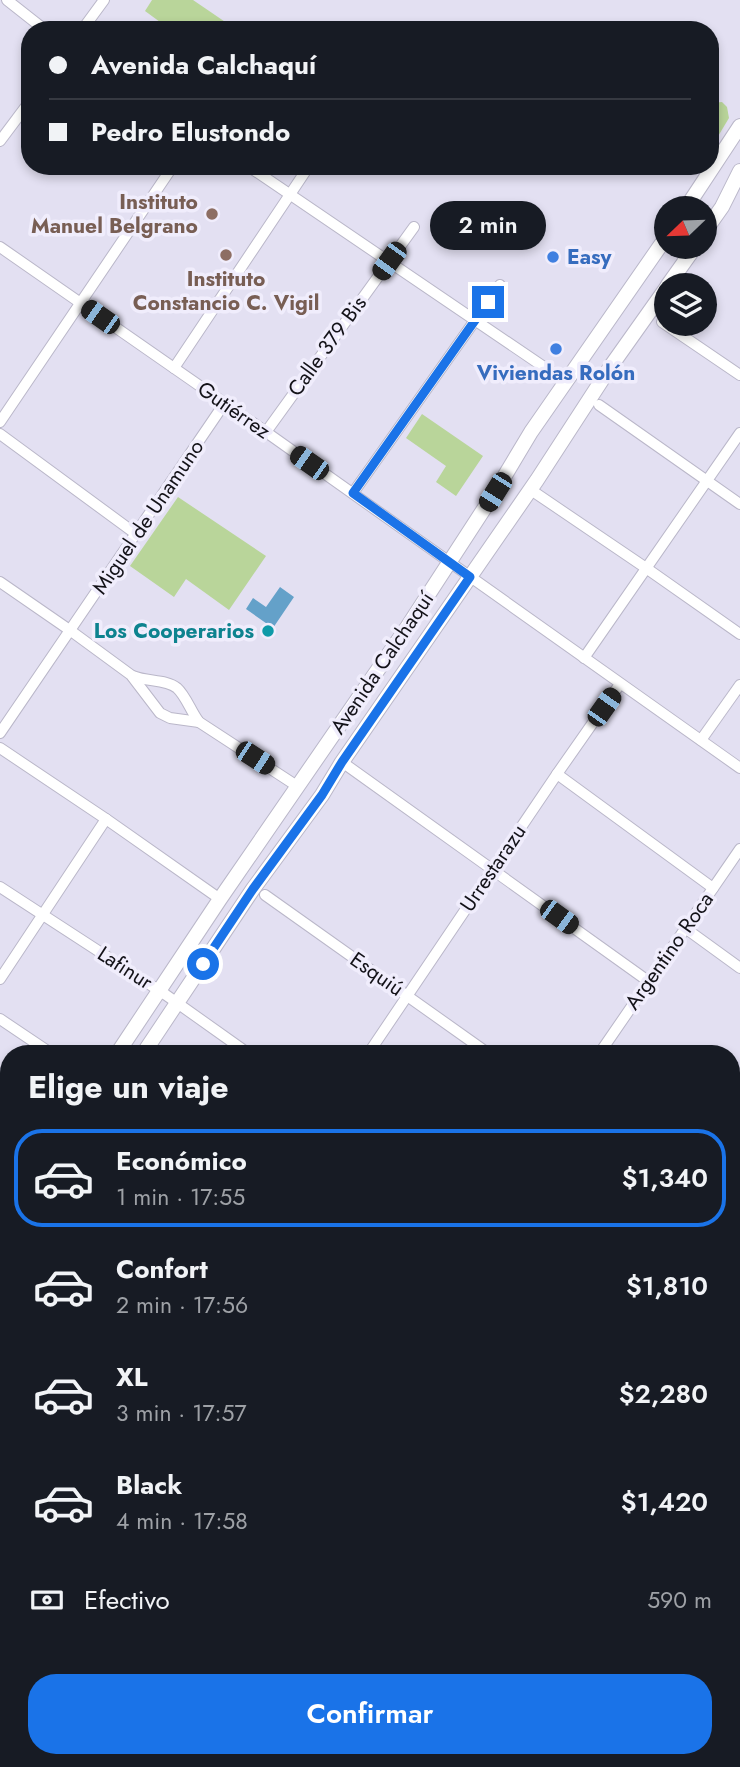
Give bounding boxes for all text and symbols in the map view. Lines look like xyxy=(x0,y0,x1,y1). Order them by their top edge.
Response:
text: Avenida Calchaquí xyxy=(91,46,316,84)
text: Pedro Elustondo xyxy=(91,113,290,151)
place label: Instituto Manuel Belgrano xyxy=(31,187,198,241)
north arrow xyxy=(654,196,718,259)
map controls xyxy=(654,196,717,336)
callout: 2 min xyxy=(430,201,546,250)
marker: Instituto Manuel Belgrano xyxy=(204,206,220,222)
text: 2 min xyxy=(458,208,518,242)
car xyxy=(369,238,410,284)
place label: Easy xyxy=(567,242,612,272)
marker: Instituto Constancio C. Vigil xyxy=(218,247,234,263)
marker: Easy xyxy=(545,249,561,265)
place label: Instituto Constancio C. Vigil xyxy=(133,264,319,318)
button: layers xyxy=(654,273,717,336)
route end xyxy=(472,286,504,318)
street label: Calle 379 Bis xyxy=(280,290,374,402)
car xyxy=(77,296,124,338)
marker: Viviendas Rolón xyxy=(548,341,564,357)
place label: Viviendas Rolón xyxy=(476,358,635,388)
street label: Gutiérrez xyxy=(191,374,277,446)
street label: Miguel de Unamuno xyxy=(85,434,211,600)
car xyxy=(286,442,333,484)
car xyxy=(475,469,516,515)
street label: Avenida Calchaquí xyxy=(323,584,442,740)
place label: Los Cooperarios xyxy=(94,616,254,646)
marker: Los Cooperarios xyxy=(260,623,276,639)
car xyxy=(584,684,625,730)
car xyxy=(232,738,279,778)
street label: Urrestarazu xyxy=(453,818,533,918)
street label: Argentino Roca xyxy=(617,886,721,1016)
car xyxy=(536,896,583,938)
street label: Lafinur xyxy=(92,939,159,997)
street label: Esquiú xyxy=(344,945,410,1003)
route start xyxy=(187,948,219,980)
text: Elige un viaje xyxy=(28,1064,229,1110)
text: Económico xyxy=(116,1142,247,1180)
icon: car xyxy=(32,1147,95,1210)
text: $1,340 xyxy=(622,1159,708,1197)
text: 1 min · 17:55 xyxy=(116,1180,245,1214)
text: Confort xyxy=(116,1250,208,1288)
icon: car xyxy=(32,1255,95,1318)
text: $1,810 xyxy=(626,1267,708,1305)
text: 2 min · 17:56 xyxy=(116,1288,248,1322)
text: XL xyxy=(116,1358,148,1396)
icon: car xyxy=(32,1363,95,1426)
text: $2,280 xyxy=(619,1375,708,1413)
text: 3 min · 17:57 xyxy=(116,1396,247,1430)
text: Black xyxy=(116,1466,182,1504)
icon: car xyxy=(32,1471,95,1534)
text: $1,420 xyxy=(621,1483,708,1521)
text: 4 min · 17:58 xyxy=(116,1504,248,1538)
icon: cash xyxy=(28,1581,66,1619)
text: Efectivo xyxy=(84,1581,170,1619)
text: 590 m xyxy=(647,1583,712,1617)
button: Confirmar xyxy=(28,1674,712,1754)

